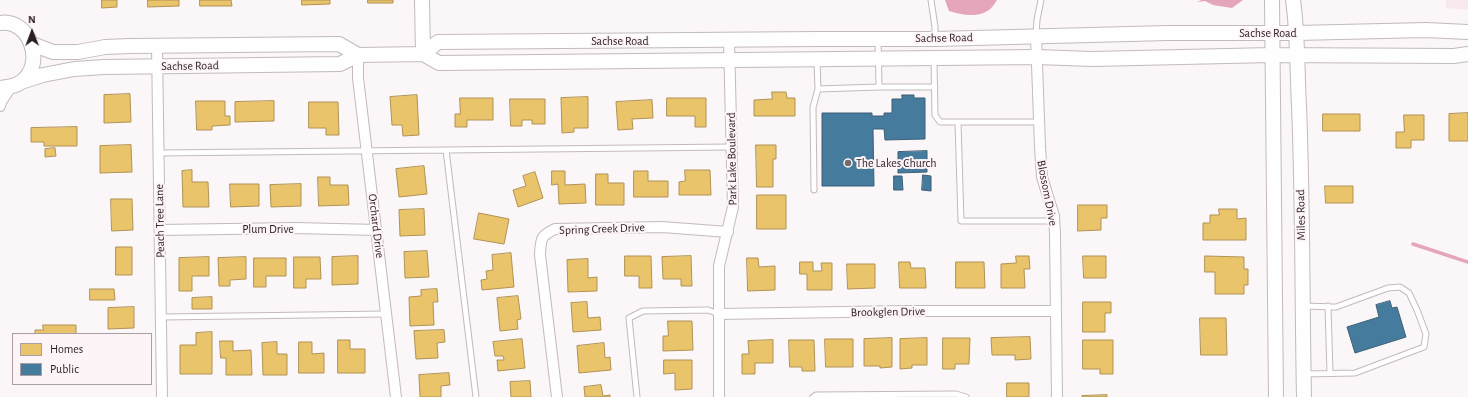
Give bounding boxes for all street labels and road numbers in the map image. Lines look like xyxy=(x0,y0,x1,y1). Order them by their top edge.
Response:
street label: Sachse Road xyxy=(1239,26,1297,40)
street label: Sachse Road xyxy=(915,30,973,46)
street label: Sachse Road xyxy=(591,34,649,48)
street label: Sachse Road xyxy=(161,58,219,74)
street label: Park Lake Boulevard xyxy=(724,112,740,206)
street label: Blossom Drive xyxy=(1034,159,1060,227)
street label: Peach Tree Lane xyxy=(152,184,168,258)
street label: Miles Road xyxy=(1293,189,1309,241)
street label: Orchard Drive xyxy=(365,193,387,259)
street label: Spring Creek Drive xyxy=(559,220,645,238)
street label: Plum Drive xyxy=(242,222,294,236)
street label: Brookglen Drive xyxy=(851,304,925,320)

